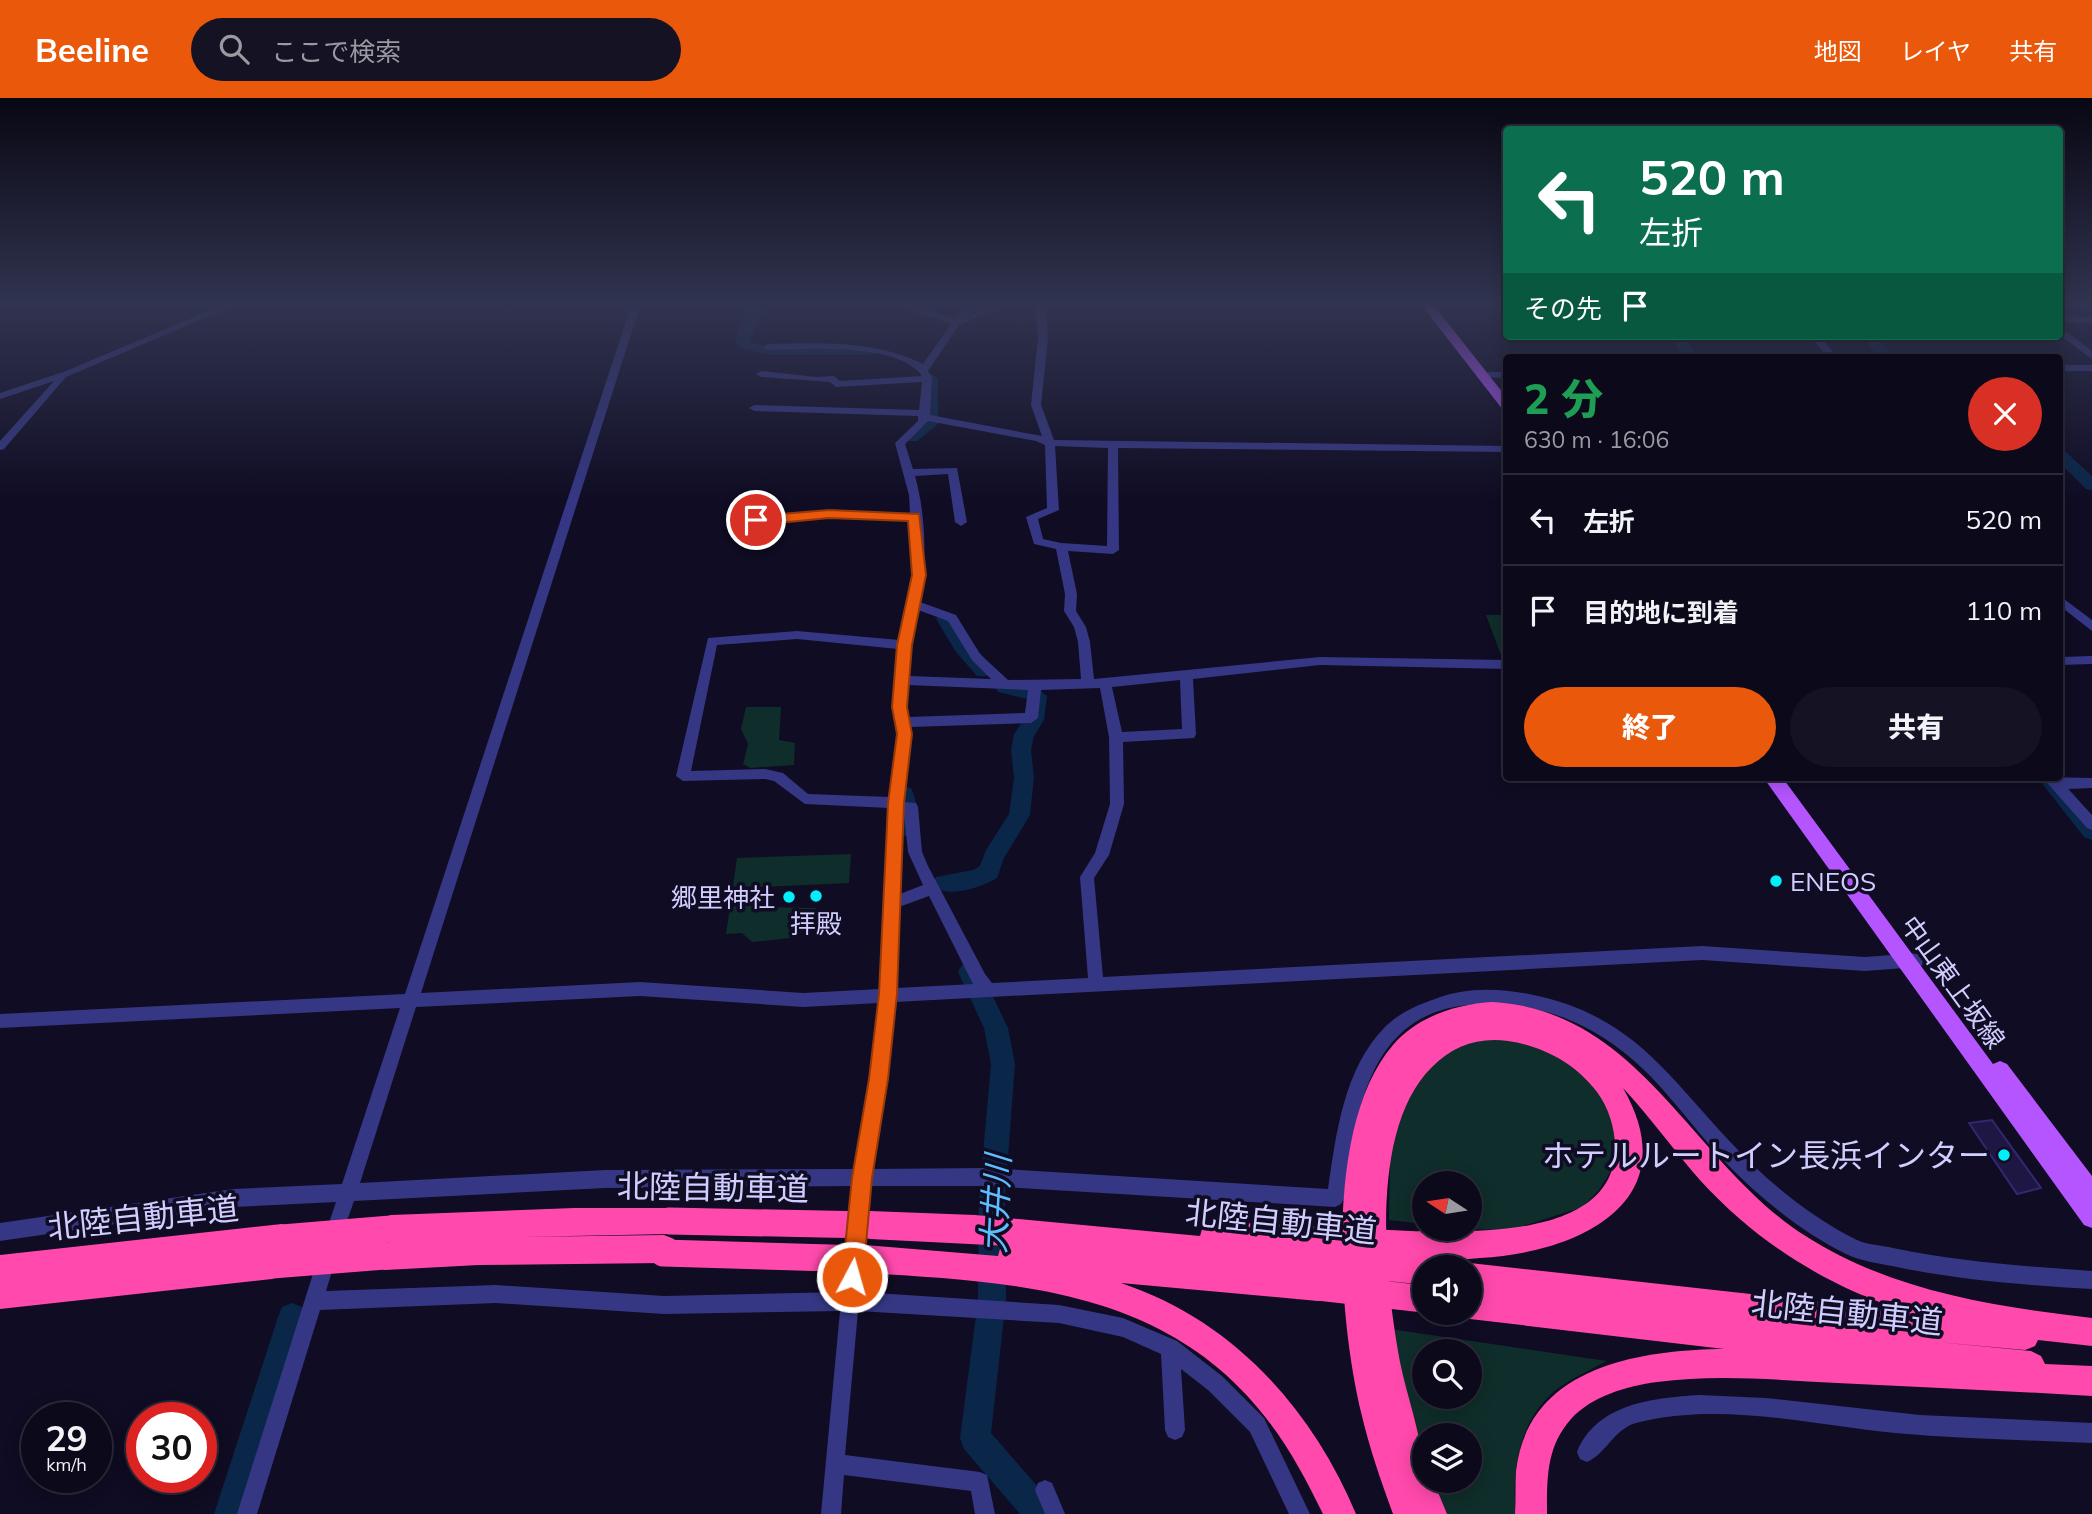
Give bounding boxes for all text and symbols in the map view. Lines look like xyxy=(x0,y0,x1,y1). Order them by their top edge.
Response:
search box xyxy=(191,18,681,81)
text: Beeline xyxy=(35,29,149,70)
icon: search xyxy=(215,30,253,68)
text: ここで検索 xyxy=(271,35,401,68)
text: 地図 xyxy=(1814,36,1862,66)
text: レイヤ xyxy=(1900,36,1971,66)
text: 共有 xyxy=(2009,36,2057,66)
text: 520 m xyxy=(1639,146,1785,207)
icon: left xyxy=(1524,154,1615,245)
text: 左折 xyxy=(1639,212,1703,252)
icon: arrive xyxy=(1616,287,1654,325)
text: その先 xyxy=(1524,292,1602,325)
text: 2 分 xyxy=(1524,372,1603,425)
button: close xyxy=(1968,377,2042,451)
text: 630 m · 16:06 xyxy=(1524,425,1669,454)
pin xyxy=(726,490,786,550)
icon: arrive xyxy=(737,501,775,539)
icon: left xyxy=(1524,501,1562,539)
text: 520 m xyxy=(1966,503,2042,536)
text: 左折 xyxy=(1583,505,1635,538)
icon: arrive xyxy=(1524,592,1562,630)
text: 110 m xyxy=(1966,594,2042,627)
text: 目的地に到着 xyxy=(1583,596,1739,629)
button: 終了 xyxy=(1524,687,1776,767)
button: 共有 xyxy=(1790,687,2042,767)
place label: ENEOS xyxy=(1790,865,1876,898)
marker: ENEOS xyxy=(1768,873,1784,889)
place label: 郷里神社 xyxy=(671,881,775,914)
marker: 拝殿 xyxy=(808,888,824,904)
marker: 郷里神社 xyxy=(781,889,797,905)
place label: 拝殿 xyxy=(790,907,842,940)
street label: 中山東上坂線 xyxy=(1894,909,2012,1055)
place label: ホテルルートイン長浜インター xyxy=(1542,1135,1990,1175)
marker: ホテルルートイン長浜インター xyxy=(1996,1147,2012,1163)
water label: 大井川 xyxy=(972,1150,1018,1255)
street label: 北陸自動車道 xyxy=(617,1165,809,1209)
north arrow xyxy=(1412,1171,1482,1241)
map controls xyxy=(1412,1171,1482,1493)
street label: 北陸自動車道 xyxy=(45,1187,241,1247)
street label: 北陸自動車道 xyxy=(1183,1191,1379,1251)
position arrow xyxy=(815,1240,889,1314)
button: sound xyxy=(1412,1255,1482,1325)
street label: 北陸自動車道 xyxy=(1749,1282,1945,1342)
button: search xyxy=(1412,1339,1482,1409)
speed limit sign: 30 xyxy=(126,1402,217,1493)
text: 29 xyxy=(45,1416,88,1460)
button: layers xyxy=(1412,1423,1482,1493)
text: km/h xyxy=(46,1453,87,1476)

